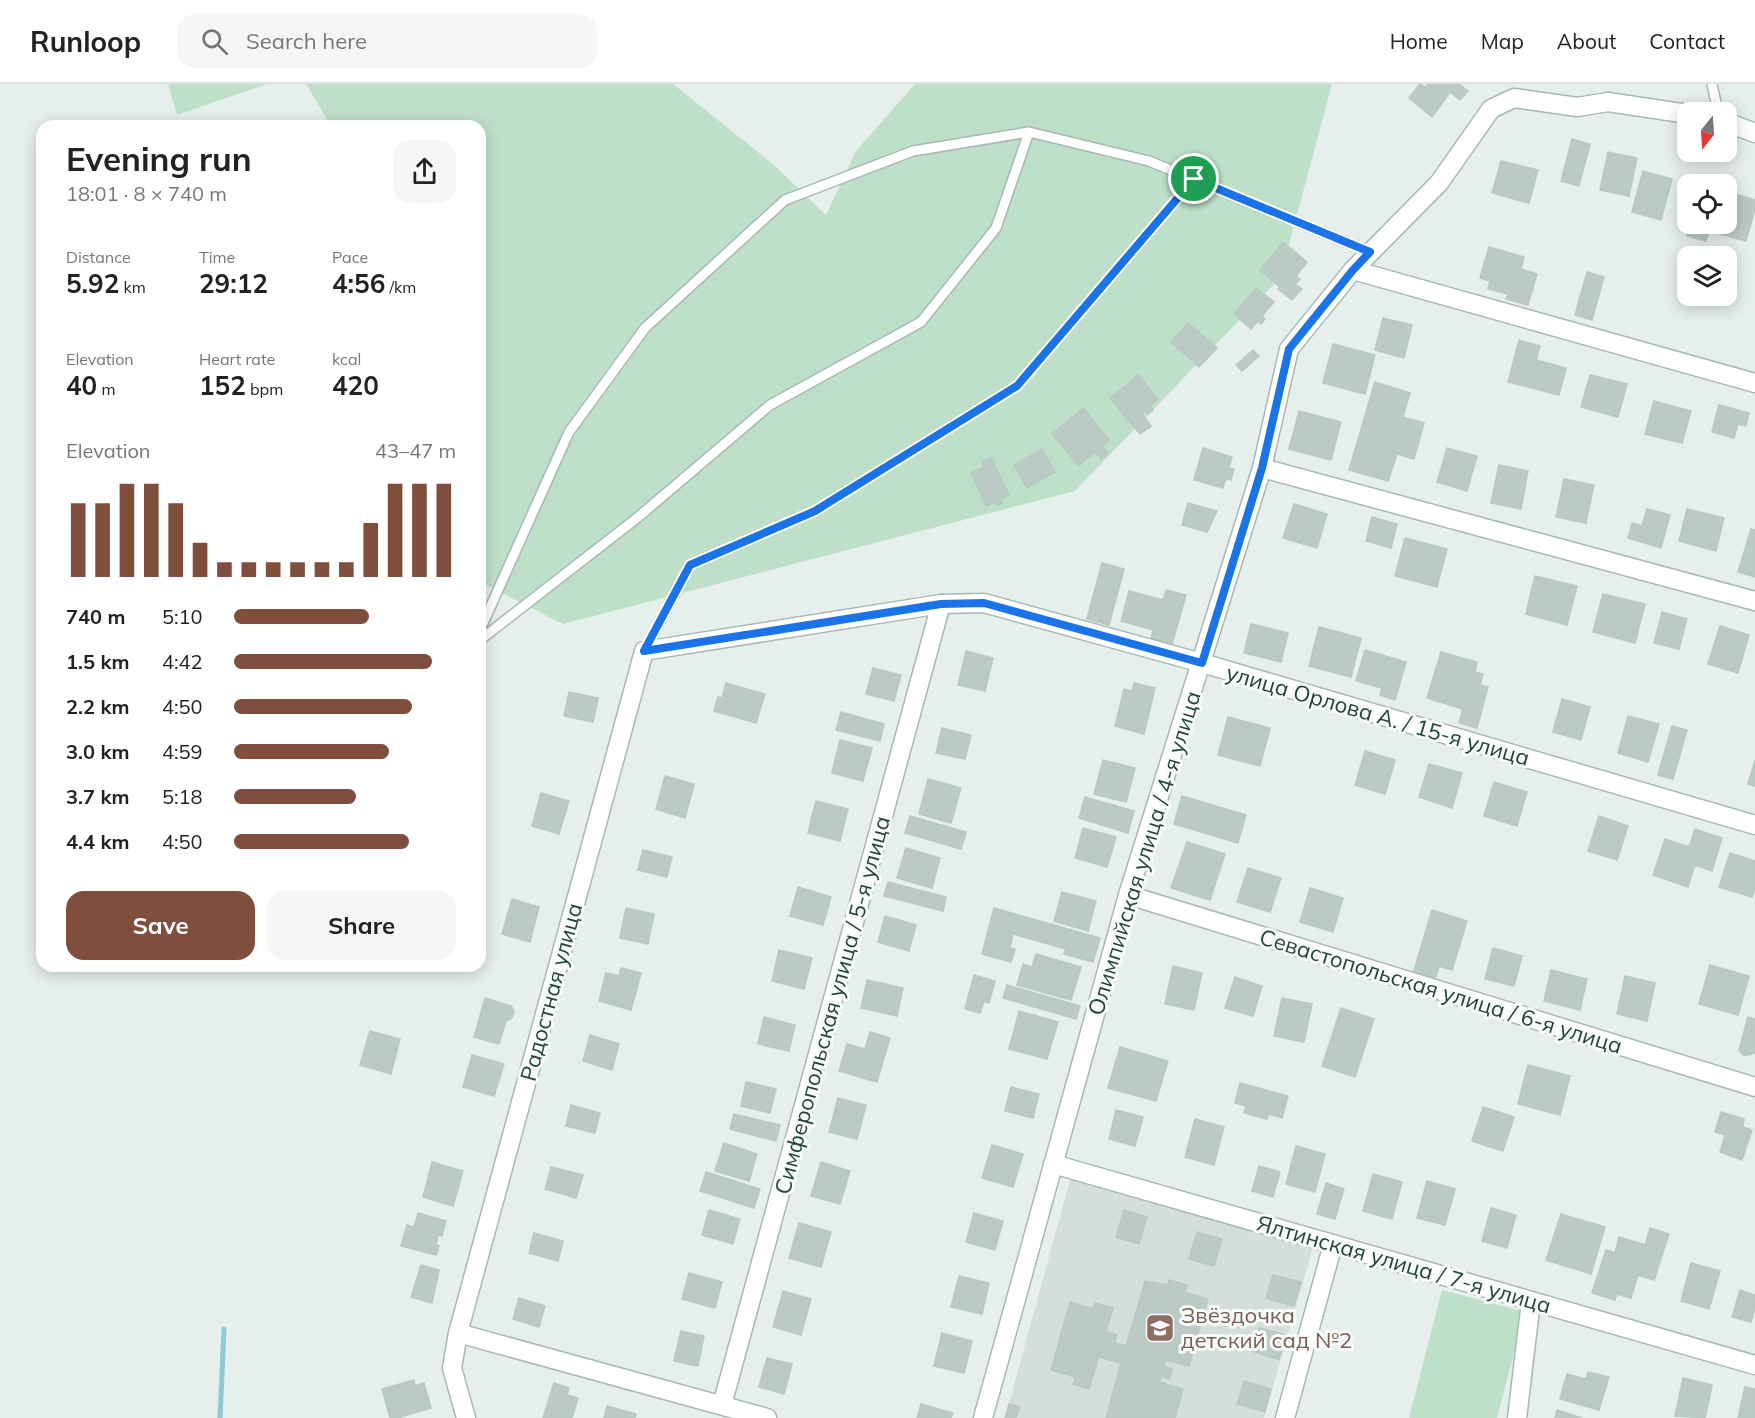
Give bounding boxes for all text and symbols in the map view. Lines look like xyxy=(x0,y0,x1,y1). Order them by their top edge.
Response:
search box xyxy=(177,14,597,68)
text: Runloop xyxy=(30,24,141,59)
icon: search xyxy=(198,25,231,58)
text: Search here xyxy=(246,27,367,55)
text: Home xyxy=(1390,28,1448,54)
text: Map xyxy=(1481,28,1524,54)
text: About xyxy=(1557,28,1616,54)
text: Contact xyxy=(1649,28,1725,54)
north arrow xyxy=(1677,102,1737,162)
map controls xyxy=(1677,102,1737,306)
text: Evening run xyxy=(66,138,252,179)
button: share xyxy=(393,140,456,203)
pin xyxy=(1168,153,1219,204)
icon: arrive xyxy=(1177,162,1210,195)
button: locate xyxy=(1677,174,1737,234)
text: 18:01 · 8 × 740 m xyxy=(66,181,227,206)
button: layers xyxy=(1677,246,1737,306)
text: Distance xyxy=(66,247,131,267)
text: Time xyxy=(199,247,235,267)
text: Pace xyxy=(332,247,368,267)
text: 5.92 xyxy=(66,267,119,300)
text: 29:12 xyxy=(199,267,268,300)
text: 4:56 xyxy=(332,267,385,300)
text: km xyxy=(119,277,146,297)
text: /km xyxy=(385,277,416,297)
text: Elevation xyxy=(66,349,134,369)
text: Heart rate xyxy=(199,349,275,369)
text: kcal xyxy=(332,349,361,369)
text: 40 xyxy=(66,369,97,402)
text: 152 xyxy=(199,369,246,402)
text: 420 xyxy=(332,369,379,402)
text: m xyxy=(97,379,115,399)
text: bpm xyxy=(246,379,283,399)
text: Elevation xyxy=(66,438,151,463)
text: 43–47 m xyxy=(375,438,456,463)
text: 740 m xyxy=(66,604,125,629)
text: 5:10 xyxy=(162,604,203,629)
text: 1.5 km xyxy=(66,649,129,674)
text: 4:42 xyxy=(162,649,203,674)
street label: улица Орлова А. / 15-я улица xyxy=(1223,658,1533,772)
street label: Олимпийская улица / 4-я улица xyxy=(1081,688,1207,1018)
text: 2.2 km xyxy=(66,694,129,719)
text: 4:50 xyxy=(162,694,203,719)
text: 3.0 km xyxy=(66,739,129,764)
text: 4:59 xyxy=(162,739,203,764)
text: 3.7 km xyxy=(66,784,129,809)
text: 5:18 xyxy=(162,784,203,809)
street label: Симферопольская улица / 5-я улица xyxy=(768,813,896,1197)
text: 4.4 km xyxy=(66,829,129,854)
text: 4:50 xyxy=(162,829,203,854)
button: Save xyxy=(66,891,255,960)
button: Share xyxy=(267,891,456,960)
street label: Радостная улица xyxy=(514,900,588,1084)
street label: Севастопольская улица / 6-я улица xyxy=(1256,922,1626,1060)
street label: Ялтинская улица / 7-я улица xyxy=(1254,1209,1554,1319)
place label: Звёздочка детский сад №2 xyxy=(1181,1301,1352,1354)
school or university icon: Звёздочка детский сад №2 xyxy=(1144,1312,1176,1344)

